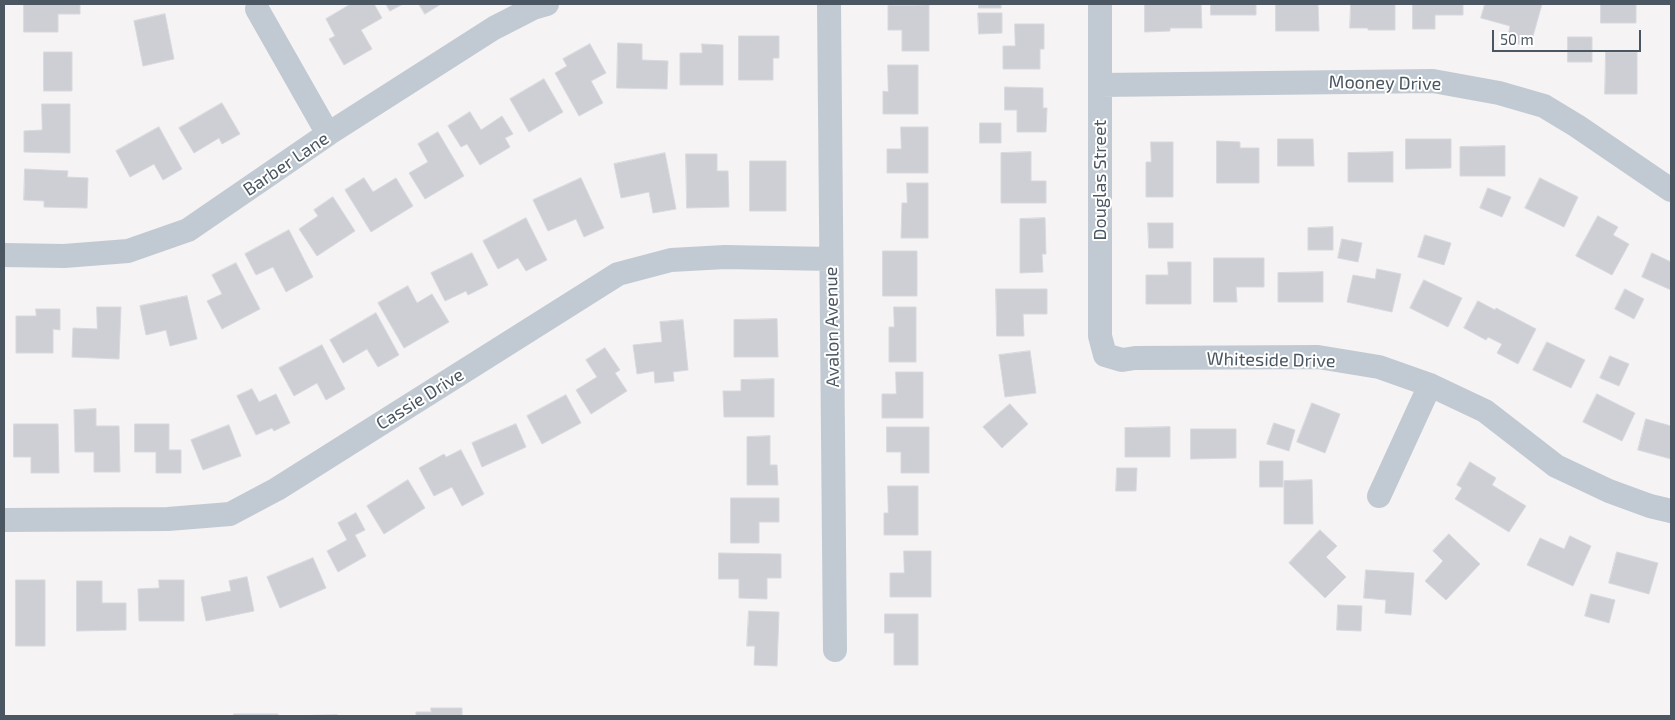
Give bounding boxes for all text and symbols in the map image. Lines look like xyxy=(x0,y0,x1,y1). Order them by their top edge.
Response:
scale bar xyxy=(1495,20,1644,52)
text: 50 m xyxy=(1500,30,1534,48)
street label: Mooney Drive xyxy=(1329,71,1441,95)
street label: Douglas Street xyxy=(1089,120,1111,240)
street label: Barber Lane xyxy=(239,127,333,201)
street label: Avalon Avenue xyxy=(820,267,844,387)
street label: Whiteside Drive xyxy=(1206,348,1336,372)
street label: Cassie Drive xyxy=(372,364,468,434)

